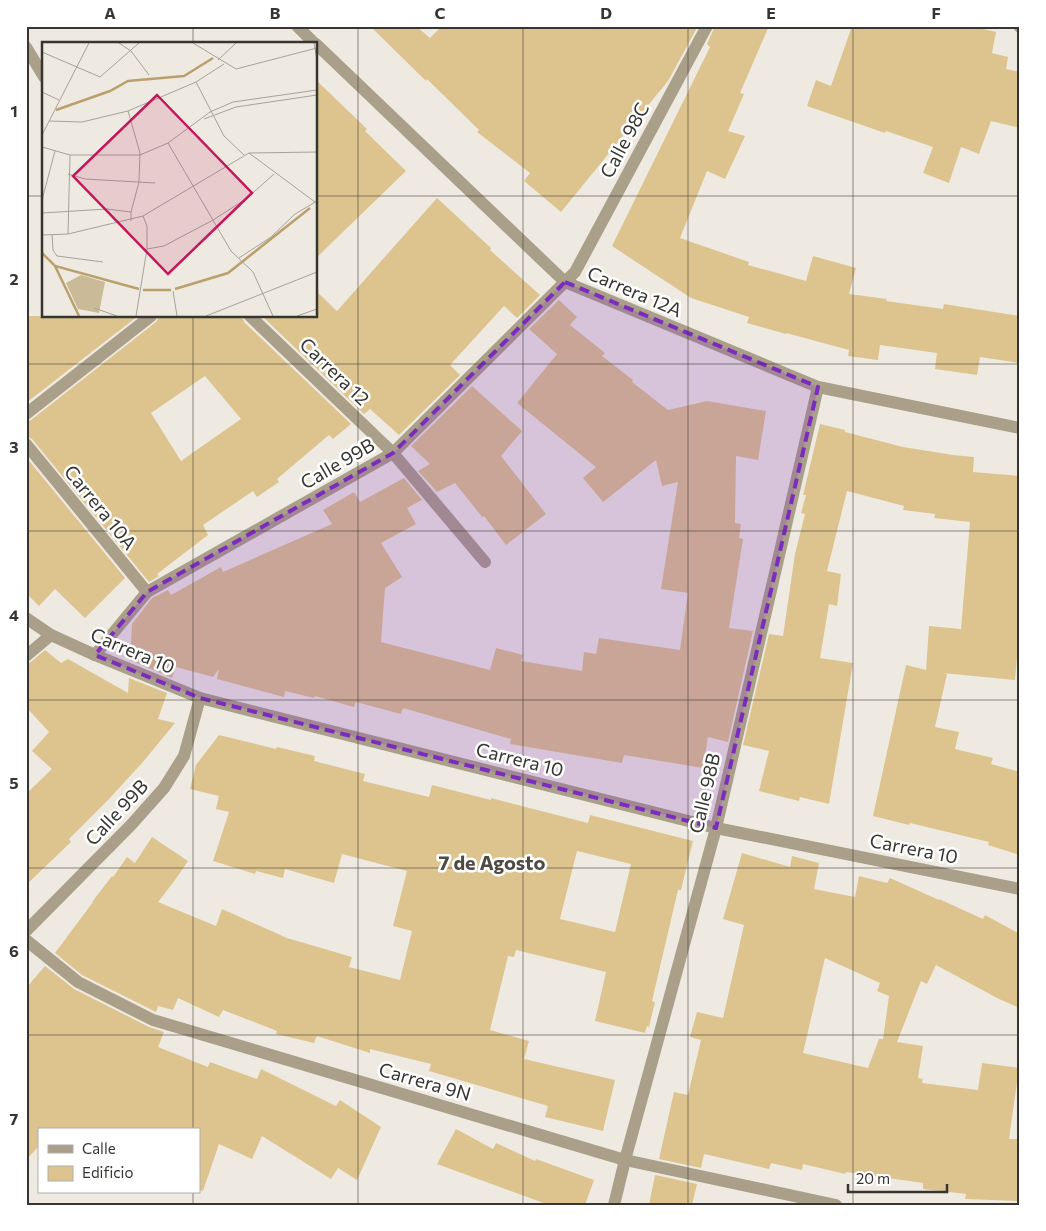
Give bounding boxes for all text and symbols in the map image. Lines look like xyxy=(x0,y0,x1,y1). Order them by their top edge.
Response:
text: A xyxy=(104,3,116,22)
text: B xyxy=(270,3,281,22)
text: C xyxy=(435,3,446,22)
text: D xyxy=(600,3,612,22)
text: E xyxy=(766,3,776,22)
text: F xyxy=(931,3,941,22)
inset map xyxy=(42,42,318,318)
street label: Calle 98C xyxy=(595,98,653,182)
text: 1 xyxy=(10,101,18,120)
street label: Carrera 12A xyxy=(584,261,686,321)
text: 2 xyxy=(9,269,19,288)
street label: Carrera 12 xyxy=(296,332,374,410)
street label: Calle 99B xyxy=(296,433,378,493)
text: 3 xyxy=(9,437,19,456)
street label: Carrera 10A xyxy=(60,460,142,554)
text: 4 xyxy=(9,605,19,624)
street label: Carrera 10 xyxy=(87,622,179,678)
street label: Carrera 10 xyxy=(474,737,566,781)
street label: Calle 98B xyxy=(684,751,724,835)
text: 5 xyxy=(9,773,19,792)
street label: Calle 99B xyxy=(80,774,152,850)
street label: Carrera 10 xyxy=(868,828,960,868)
district label: 7 de Agosto xyxy=(439,850,545,874)
text: 6 xyxy=(9,941,19,960)
street label: Carrera 9N xyxy=(376,1057,474,1105)
text: 7 xyxy=(10,1109,19,1128)
legend xyxy=(38,1128,200,1194)
text: Calle xyxy=(82,1139,116,1157)
scale bar xyxy=(848,1161,947,1193)
text: Edificio xyxy=(82,1163,133,1181)
text: 20 m xyxy=(856,1169,890,1187)

